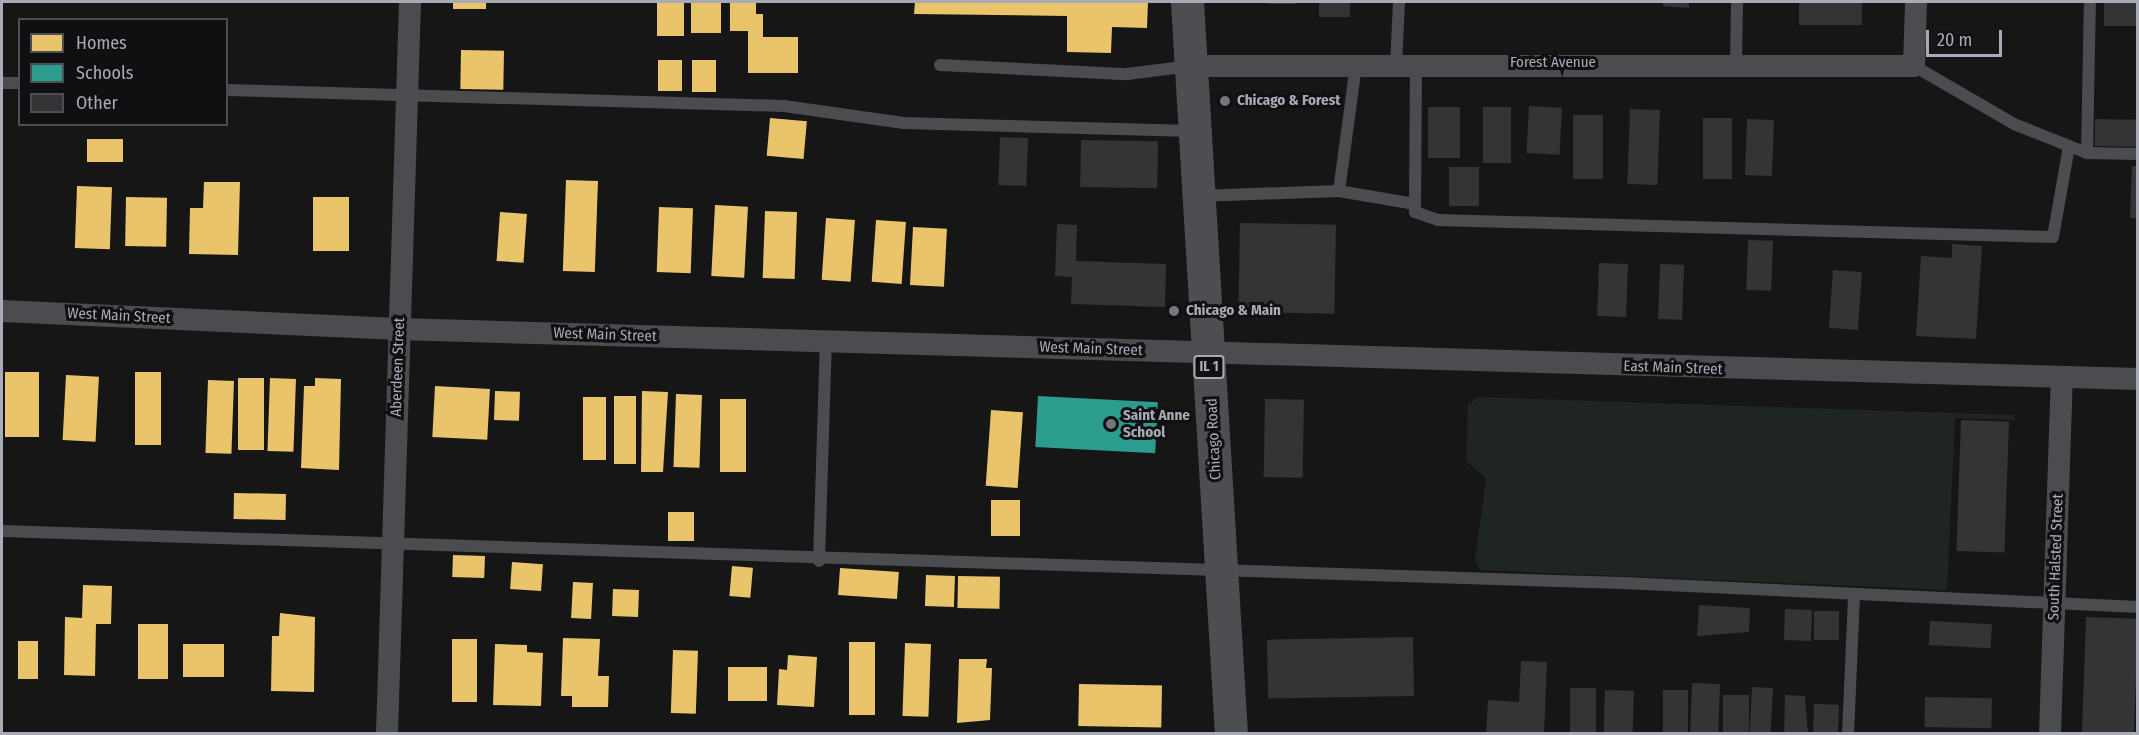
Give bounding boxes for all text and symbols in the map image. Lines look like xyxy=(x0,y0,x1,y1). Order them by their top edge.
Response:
legend xyxy=(18,18,228,126)
scale bar xyxy=(1929,18,2006,56)
text: 20 m xyxy=(1937,29,1972,51)
text: Homes xyxy=(76,32,127,54)
street label: Forest Avenue xyxy=(1510,54,1596,72)
text: Schools xyxy=(76,62,134,84)
text: Other xyxy=(76,92,118,114)
place label: Chicago & Forest xyxy=(1237,92,1341,110)
marker: Chicago & Forest xyxy=(1218,94,1232,108)
place label: Chicago & Main xyxy=(1186,302,1281,320)
street label: West Main Street xyxy=(67,304,171,328)
marker: Chicago & Main xyxy=(1167,304,1181,318)
street label: Aberdeen Street xyxy=(387,317,409,417)
street label: West Main Street xyxy=(553,324,657,346)
street label: West Main Street xyxy=(1039,338,1143,360)
road number: IL 1 xyxy=(1192,356,1226,378)
street label: East Main Street xyxy=(1623,357,1723,379)
street label: Chicago Road xyxy=(1203,398,1225,480)
place label: Saint Anne School xyxy=(1123,406,1190,441)
marker: Saint Anne School xyxy=(1104,417,1118,431)
street label: South Halsted Street xyxy=(2045,493,2067,621)

